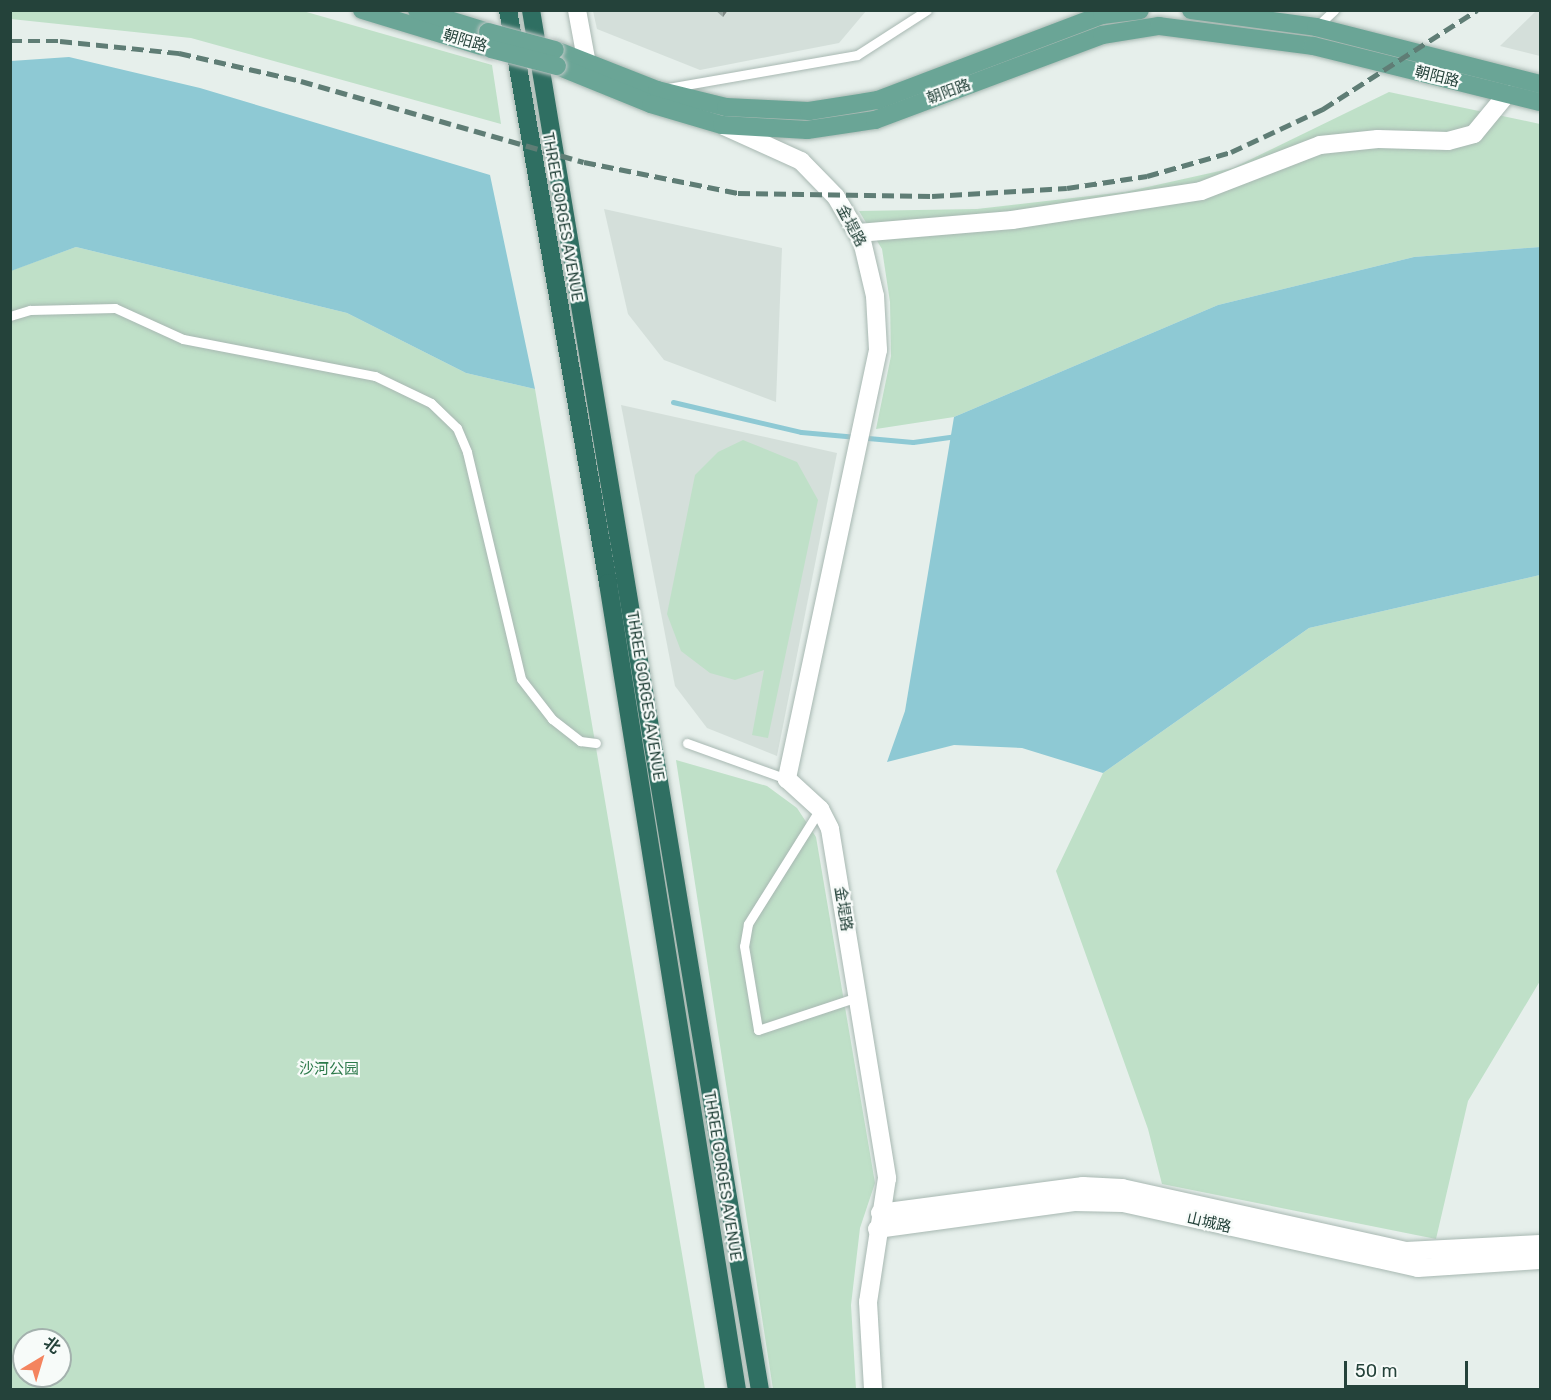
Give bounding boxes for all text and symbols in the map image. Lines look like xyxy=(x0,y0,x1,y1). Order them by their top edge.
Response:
street label: 朝阳路 xyxy=(441,26,489,56)
street label: 朝阳路 xyxy=(1413,63,1461,91)
street label: 朝阳路 xyxy=(925,76,973,108)
street label: THREE GORGES AVENUE xyxy=(538,131,586,303)
street label: 金堤路 xyxy=(832,202,870,250)
street label: THREE GORGES AVENUE xyxy=(623,610,667,782)
street label: 金堤路 xyxy=(831,885,855,933)
park label: 沙河公园 xyxy=(299,1061,359,1079)
street label: THREE GORGES AVENUE xyxy=(700,1090,744,1262)
street label: 山城路 xyxy=(1185,1209,1233,1237)
north arrow xyxy=(12,1328,72,1388)
text: 北 xyxy=(40,1333,64,1357)
scale bar xyxy=(1347,1349,1472,1387)
text: 50 m xyxy=(1355,1360,1398,1382)

